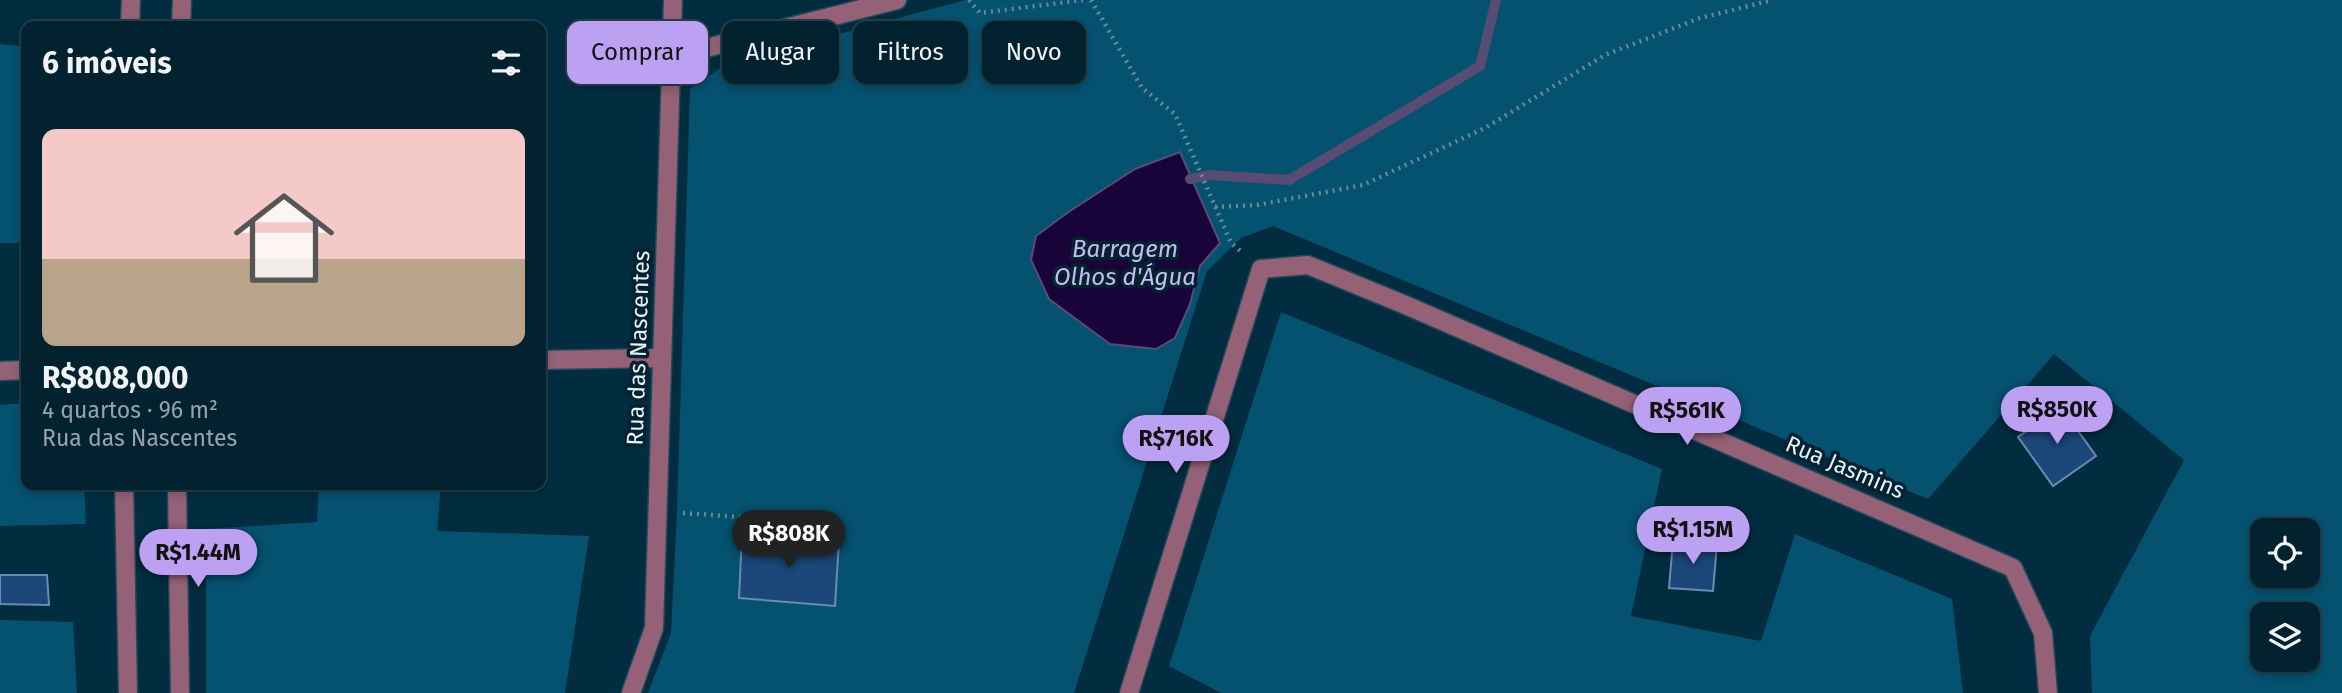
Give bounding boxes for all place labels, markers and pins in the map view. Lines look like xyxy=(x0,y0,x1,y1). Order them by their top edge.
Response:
pin: R$850K xyxy=(2000,386,2114,446)
pin: R$561K xyxy=(1630,388,1744,447)
pin: R$716K xyxy=(1119,416,1233,475)
pin: R$1.15M xyxy=(1628,506,1758,566)
pin: R$808K xyxy=(732,510,846,570)
pin: R$1.44M xyxy=(133,530,263,589)

